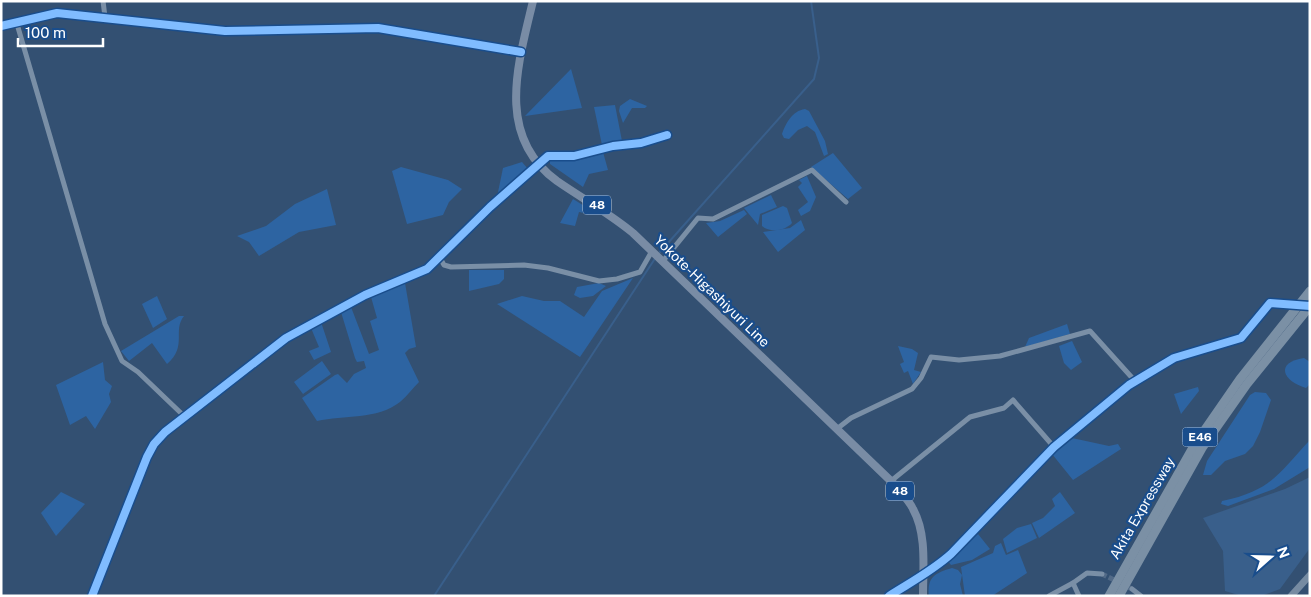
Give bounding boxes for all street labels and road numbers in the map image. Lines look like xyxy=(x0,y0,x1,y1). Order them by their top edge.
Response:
road number: 48 xyxy=(583,196,611,214)
street label: Yokote-Higashiyuri Line xyxy=(651,232,773,350)
road number: E46 xyxy=(1182,428,1218,447)
street label: Akita Expressway xyxy=(1106,453,1178,562)
road number: 48 xyxy=(886,482,914,501)

